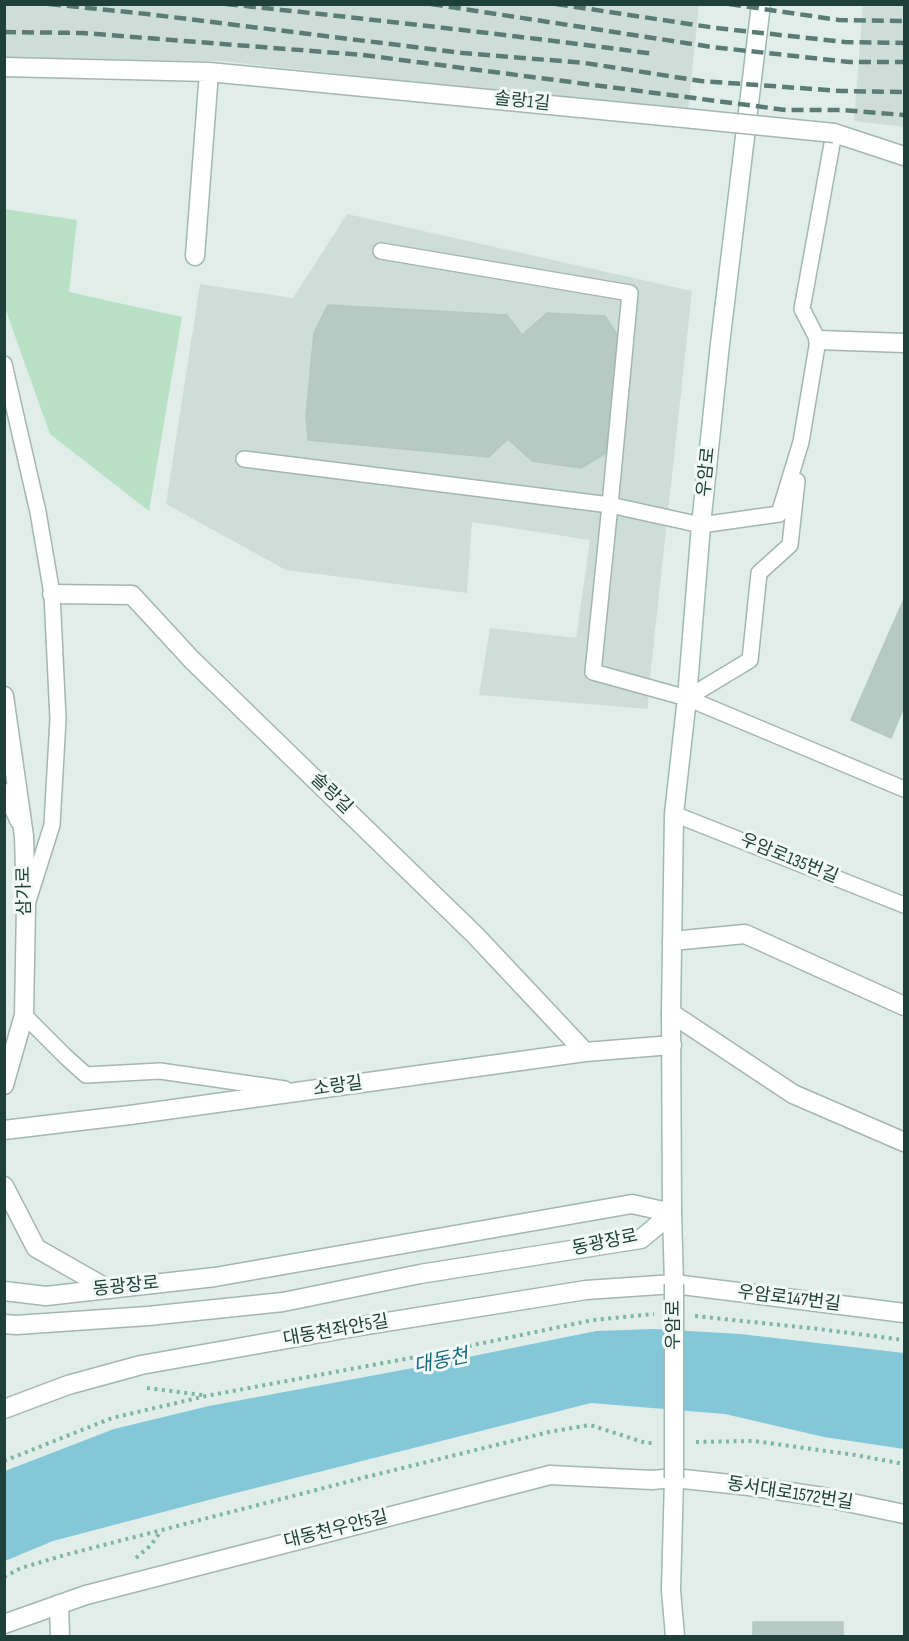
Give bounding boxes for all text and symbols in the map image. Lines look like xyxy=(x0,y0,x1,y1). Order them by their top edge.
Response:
street label: 솔랑1길 xyxy=(493,88,551,116)
street label: 우암로 xyxy=(694,446,720,498)
street label: 솔랑길 xyxy=(306,769,356,819)
street label: 우암로135번길 xyxy=(737,830,841,888)
street label: 삼가로 xyxy=(14,866,36,916)
street label: 소랑길 xyxy=(312,1073,364,1101)
street label: 동광장로 xyxy=(570,1226,640,1260)
street label: 동광장로 xyxy=(92,1273,160,1301)
street label: 우암로147번길 xyxy=(736,1282,842,1316)
street label: 우암로 xyxy=(663,1300,685,1350)
street label: 대동천좌안5길 xyxy=(282,1311,390,1351)
water label: 대동천 xyxy=(412,1345,470,1379)
street label: 동서대로1572번길 xyxy=(725,1473,855,1515)
street label: 대동천우안5길 xyxy=(282,1507,390,1553)

